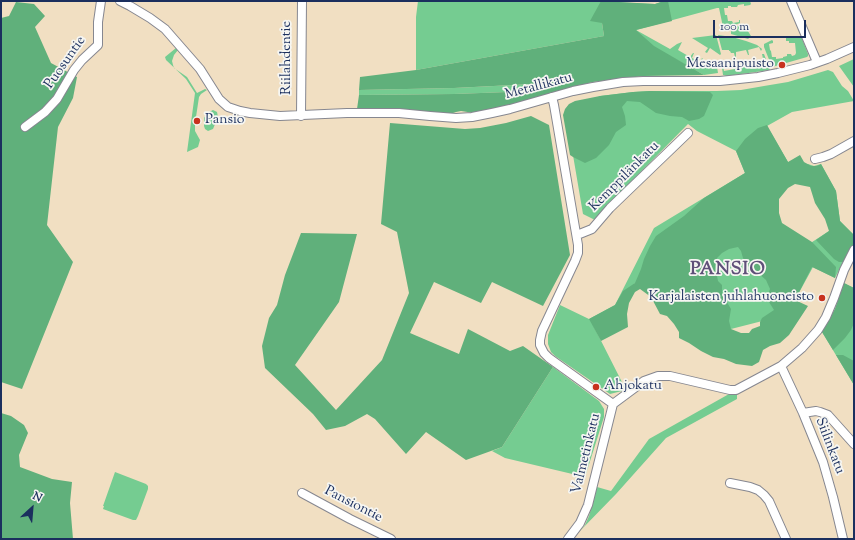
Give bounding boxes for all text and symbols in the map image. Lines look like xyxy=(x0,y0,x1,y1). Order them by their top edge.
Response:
scale bar xyxy=(715,12,808,38)
text: 100 m xyxy=(720,18,749,36)
street label: Riilahdentie xyxy=(280,21,296,95)
street label: Puosuntie xyxy=(42,33,90,93)
place label: Mesaanipuisto xyxy=(686,57,774,73)
marker: Mesaanipuisto xyxy=(777,60,787,70)
street label: Metallikatu xyxy=(504,70,574,104)
place label: Pansio xyxy=(205,113,244,129)
marker: Pansio xyxy=(192,116,202,126)
street label: Kemppilänkatu xyxy=(586,138,664,216)
district label: PANSIO xyxy=(690,260,766,282)
place label: Karjalaisten juhlahuoneisto xyxy=(649,290,814,306)
marker: Karjalaisten juhlahuoneisto xyxy=(817,293,827,303)
place label: Ahjokatu xyxy=(604,379,662,395)
marker: Ahjokatu xyxy=(591,382,601,392)
street label: Valmetinkatu xyxy=(569,412,605,496)
street label: Siilinkatu xyxy=(811,415,847,477)
street label: Pansiontie xyxy=(321,483,385,527)
north arrow xyxy=(12,488,52,528)
text: N xyxy=(30,488,45,506)

